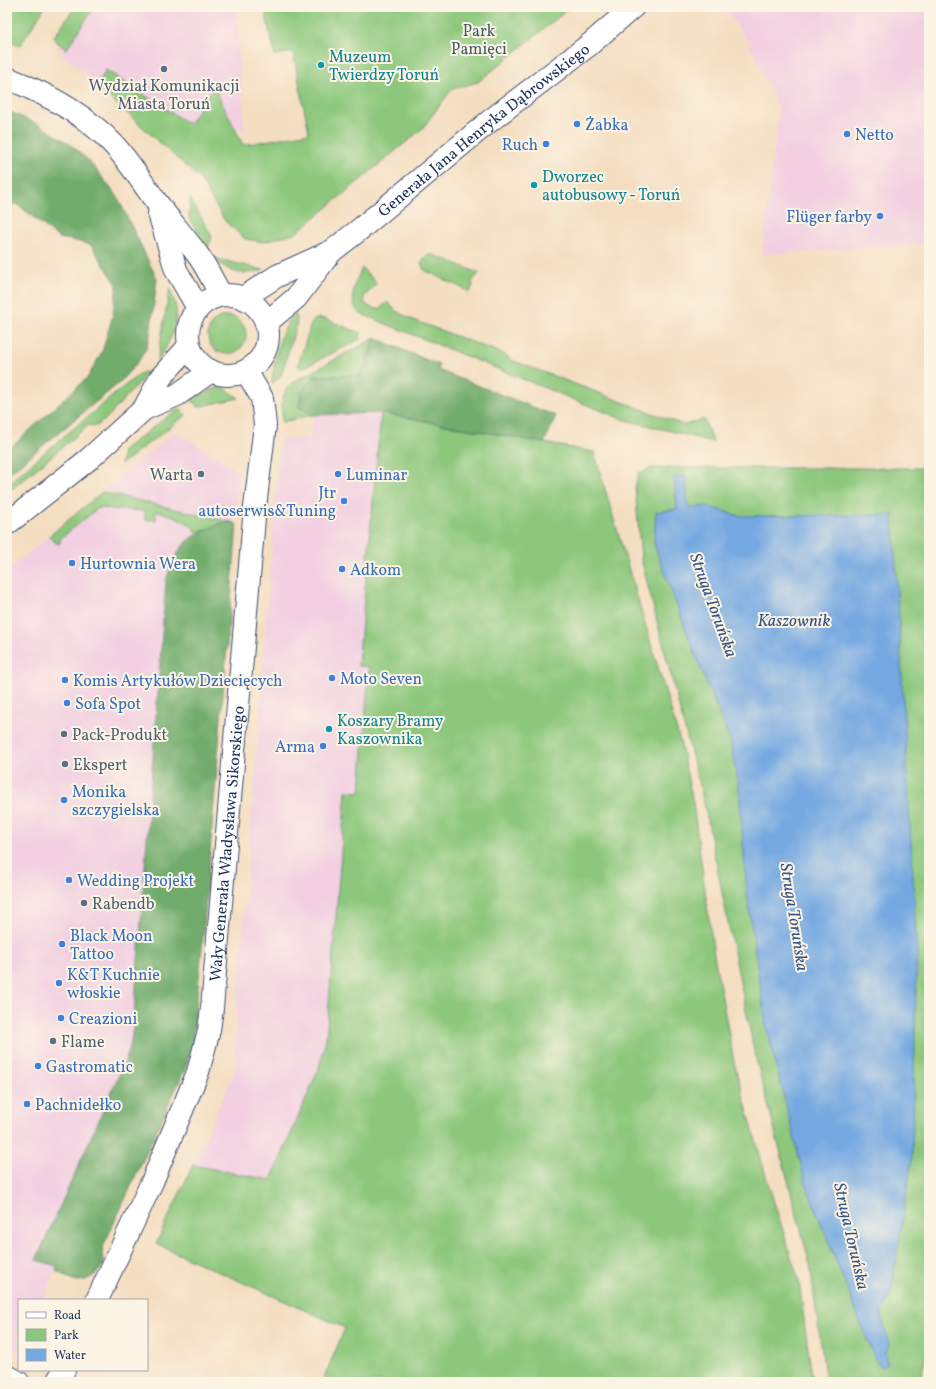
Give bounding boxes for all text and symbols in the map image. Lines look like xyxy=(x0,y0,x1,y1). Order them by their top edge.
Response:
park label: Park Pamięci xyxy=(451,21,507,61)
street label: Generała Jana Henryka Dąbrowskiego xyxy=(374,39,595,223)
place label: Muzeum Twierdzy Toruń xyxy=(329,47,439,87)
marker: Muzeum Twierdzy Toruń xyxy=(316,60,326,70)
marker: Wydział Komunikacji Miasta Toruń xyxy=(159,64,169,74)
place label: Wydział Komunikacji Miasta Toruń xyxy=(88,76,240,116)
place label: Żabka xyxy=(585,115,628,137)
marker: Żabka xyxy=(572,119,582,129)
place label: Netto xyxy=(855,125,894,147)
marker: Netto xyxy=(842,129,852,139)
place label: Ruch xyxy=(502,135,538,157)
marker: Ruch xyxy=(541,139,551,149)
place label: Dworzec autobusowy - Toruń xyxy=(542,167,680,207)
marker: Dworzec autobusowy - Toruń xyxy=(529,180,539,190)
place label: Flüger farby xyxy=(786,207,872,229)
marker: Flüger farby xyxy=(875,211,885,221)
place label: Warta xyxy=(150,465,193,487)
place label: Luminar xyxy=(346,465,407,487)
marker: Warta xyxy=(196,469,206,479)
marker: Luminar xyxy=(333,469,343,479)
place label: Jtr autoserwis&Tuning xyxy=(198,483,336,523)
marker: Jtr autoserwis&Tuning xyxy=(339,496,349,506)
water label: Struga Toruńska xyxy=(683,550,742,661)
place label: Hurtownia Wera xyxy=(80,554,196,576)
marker: Hurtownia Wera xyxy=(67,558,77,568)
place label: Adkom xyxy=(350,560,401,582)
marker: Adkom xyxy=(337,564,347,574)
water label: Kaszownik xyxy=(758,610,831,633)
place label: Moto Seven xyxy=(340,669,422,691)
place label: Komis Artykułów Dziecięcych xyxy=(73,671,283,693)
marker: Moto Seven xyxy=(327,673,337,683)
marker: Komis Artykułów Dziecięcych xyxy=(60,675,70,685)
place label: Sofa Spot xyxy=(75,694,141,716)
marker: Sofa Spot xyxy=(62,698,72,708)
street label: Wały Generała Władysława Sikorskiego xyxy=(205,705,251,983)
place label: Koszary Bramy Kaszownika xyxy=(337,711,444,751)
marker: Koszary Bramy Kaszownika xyxy=(324,724,334,734)
place label: Pack-Produkt xyxy=(72,725,168,747)
marker: Pack-Produkt xyxy=(59,729,69,739)
place label: Arma xyxy=(275,737,315,759)
marker: Arma xyxy=(318,741,328,751)
place label: Ekspert xyxy=(73,755,128,777)
marker: Ekspert xyxy=(60,759,70,769)
place label: Monika szczygielska xyxy=(72,782,160,822)
marker: Monika szczygielska xyxy=(59,795,69,805)
water label: Struga Toruńska xyxy=(774,862,813,973)
place label: Wedding Projekt xyxy=(77,871,194,893)
marker: Wedding Projekt xyxy=(64,875,74,885)
place label: Rabendb xyxy=(92,894,155,916)
marker: Rabendb xyxy=(79,898,89,908)
place label: Black Moon Tattoo xyxy=(70,926,153,966)
marker: Black Moon Tattoo xyxy=(57,939,67,949)
place label: K&T Kuchnie włoskie xyxy=(67,965,160,1005)
marker: K&T Kuchnie włoskie xyxy=(54,978,64,988)
place label: Creazioni xyxy=(69,1009,138,1031)
marker: Creazioni xyxy=(56,1013,66,1023)
place label: Flame xyxy=(61,1032,104,1054)
marker: Flame xyxy=(48,1036,58,1046)
place label: Gastromatic xyxy=(46,1057,133,1079)
marker: Gastromatic xyxy=(33,1061,43,1071)
place label: Pachnidełko xyxy=(35,1095,121,1117)
marker: Pachnidełko xyxy=(22,1099,32,1109)
water label: Struga Toruńska xyxy=(827,1181,874,1292)
legend xyxy=(18,1299,148,1371)
text: Road xyxy=(54,1308,81,1324)
text: Park xyxy=(54,1328,79,1344)
text: Water xyxy=(54,1348,86,1364)

